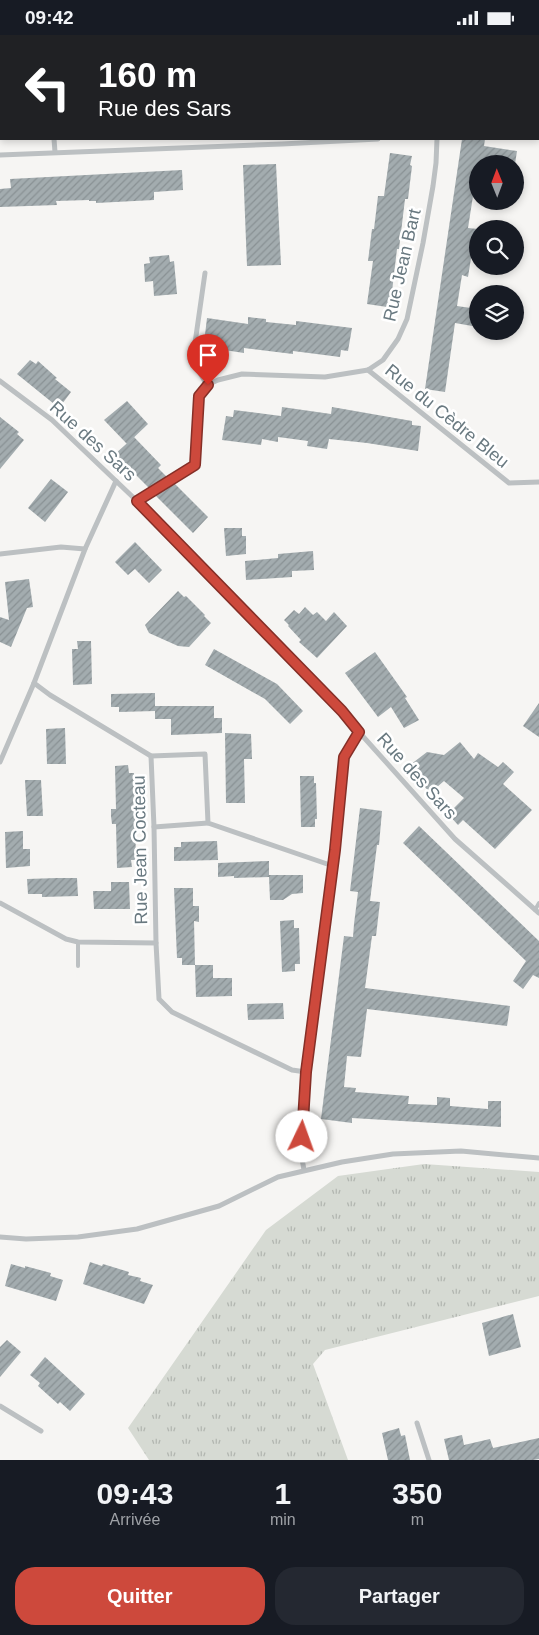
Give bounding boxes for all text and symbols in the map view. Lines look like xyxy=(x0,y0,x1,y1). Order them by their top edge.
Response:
text: 09:42 xyxy=(25,7,74,28)
icon: left xyxy=(15,55,80,120)
text: 160 m xyxy=(98,55,197,94)
text: Rue des Sars xyxy=(98,96,231,121)
north arrow xyxy=(469,155,524,210)
map controls xyxy=(469,155,524,340)
street label: Rue Jean Bart xyxy=(379,207,425,323)
button: search xyxy=(469,220,524,275)
button: layers xyxy=(469,285,524,340)
pin xyxy=(187,334,229,385)
icon: arrive xyxy=(194,341,222,369)
street label: Rue du Cèdre Bleu xyxy=(381,360,513,472)
street label: Rue des Sars xyxy=(46,397,140,485)
street label: Rue des Sars xyxy=(373,729,461,823)
street label: Rue Jean Cocteau xyxy=(129,775,151,925)
position arrow xyxy=(275,1110,327,1162)
text: 09:43 xyxy=(97,1477,173,1510)
text: 1 xyxy=(274,1477,291,1510)
text: 350 xyxy=(392,1477,442,1510)
text: Arrivée xyxy=(110,1511,160,1528)
text: min xyxy=(270,1511,296,1528)
text: m xyxy=(411,1511,424,1528)
button: Quitter xyxy=(15,1567,265,1625)
button: Partager xyxy=(275,1567,524,1625)

